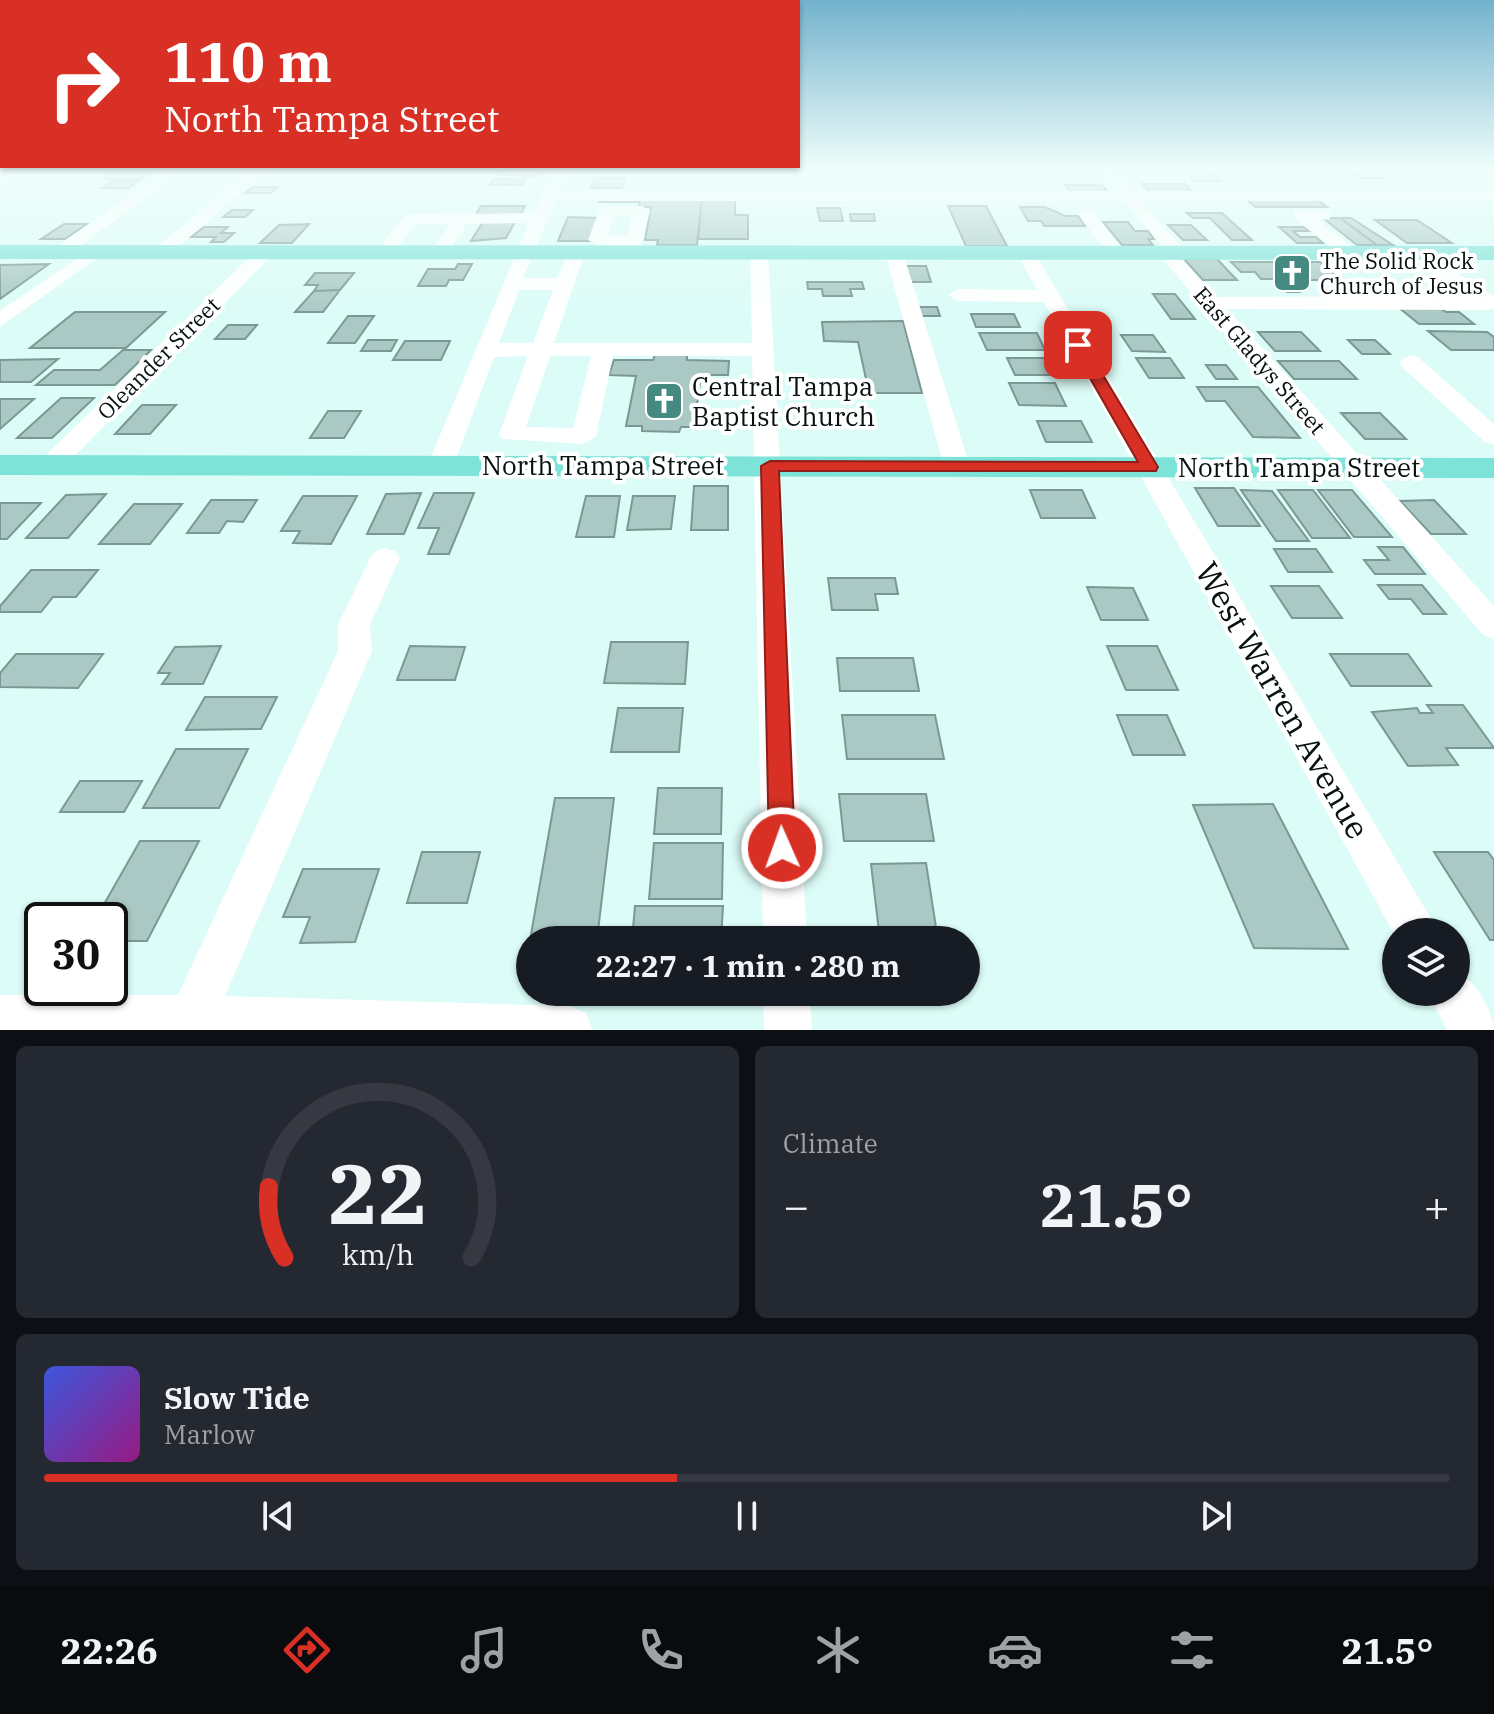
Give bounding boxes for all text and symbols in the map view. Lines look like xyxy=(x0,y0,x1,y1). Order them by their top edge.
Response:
text: 110 m xyxy=(164,25,332,97)
icon: right xyxy=(32,32,136,136)
text: North Tampa Street xyxy=(164,95,500,142)
place label: The Solid Rock Church of Jesus xyxy=(1320,246,1483,300)
church icon: The Solid Rock Church of Jesus xyxy=(1271,252,1313,294)
street label: East Gladys Street xyxy=(1188,280,1332,440)
street label: Oleander Street xyxy=(90,290,226,426)
pin xyxy=(1044,311,1112,379)
icon: arrive xyxy=(1056,323,1100,367)
place label: Central Tampa Baptist Church xyxy=(692,369,875,433)
church icon: Central Tampa Baptist Church xyxy=(643,380,685,422)
street label: North Tampa Street xyxy=(482,448,724,482)
street label: North Tampa Street xyxy=(1178,450,1420,484)
street label: West Warren Avenue xyxy=(1187,554,1379,846)
position arrow xyxy=(740,806,824,890)
speed limit sign: 30 xyxy=(24,902,128,1006)
map controls xyxy=(1382,918,1470,1006)
button: layers xyxy=(1382,918,1470,1006)
text: 22:27 · 1 min · 280 m xyxy=(596,946,900,985)
text: Climate xyxy=(783,1126,878,1160)
text: 22 xyxy=(328,1139,427,1247)
text: 21.5° xyxy=(1040,1165,1193,1244)
text: − xyxy=(783,1177,809,1234)
text: + xyxy=(1424,1177,1450,1234)
text: km/h xyxy=(341,1236,414,1273)
text: Slow Tide xyxy=(164,1378,310,1417)
text: Marlow xyxy=(164,1417,255,1451)
icon: previous xyxy=(256,1494,300,1538)
icon: pause xyxy=(725,1494,769,1538)
icon: next xyxy=(1194,1494,1238,1538)
icon: directions xyxy=(279,1622,335,1678)
icon: music xyxy=(456,1622,512,1678)
icon: phone xyxy=(633,1622,689,1678)
icon: climate xyxy=(810,1622,866,1678)
icon: car xyxy=(987,1622,1043,1678)
icon: filters xyxy=(1164,1622,1220,1678)
text: 22:26 xyxy=(61,1627,158,1674)
text: 21.5° xyxy=(1342,1627,1433,1674)

